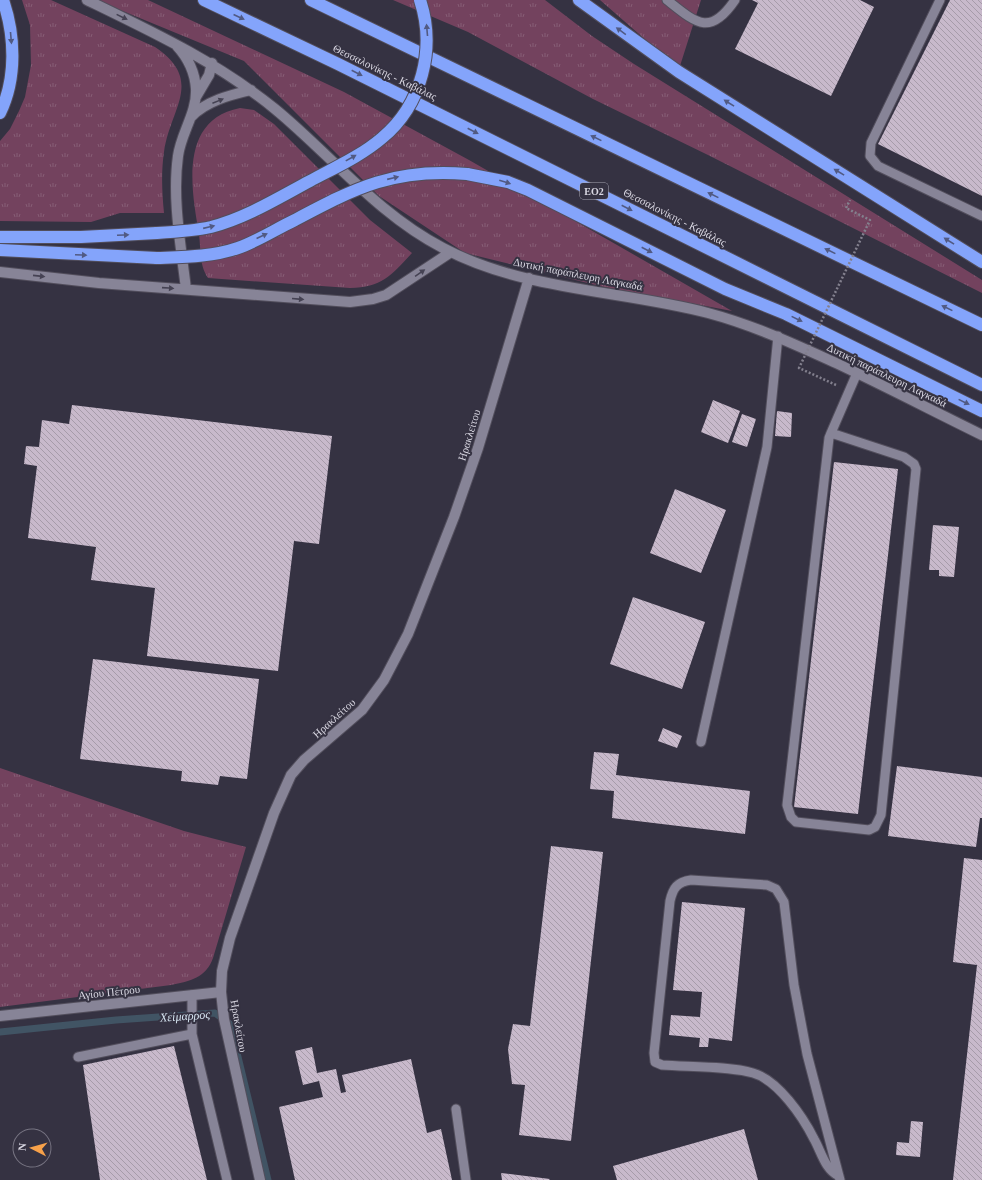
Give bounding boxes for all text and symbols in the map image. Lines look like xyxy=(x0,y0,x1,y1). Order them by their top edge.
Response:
one-way arrow xyxy=(116,14,127,20)
one-way arrow xyxy=(234,14,245,20)
one-way arrow xyxy=(423,24,430,37)
one-way arrow xyxy=(615,27,626,35)
one-way arrow xyxy=(8,32,15,44)
street label: Θεσσαλονίκης - Καβάλας xyxy=(331,42,439,103)
one-way arrow xyxy=(351,70,362,76)
one-way arrow xyxy=(213,97,225,103)
one-way arrow xyxy=(723,100,735,107)
one-way arrow xyxy=(467,128,479,134)
one-way arrow xyxy=(590,135,602,141)
one-way arrow xyxy=(345,155,357,162)
one-way arrow xyxy=(833,169,845,176)
one-way arrow xyxy=(387,174,399,180)
one-way arrow xyxy=(500,179,512,185)
road number: ΕΟ2 xyxy=(580,183,608,199)
street label: Θεσσαλονίκης - Καβάλας xyxy=(622,186,729,248)
one-way arrow xyxy=(707,192,719,198)
one-way arrow xyxy=(621,205,633,211)
one-way arrow xyxy=(203,223,215,229)
one-way arrow xyxy=(117,231,129,238)
one-way arrow xyxy=(257,233,268,239)
one-way arrow xyxy=(943,238,955,245)
one-way arrow xyxy=(642,247,653,253)
one-way arrow xyxy=(824,248,836,255)
one-way arrow xyxy=(75,252,88,258)
street label: Δυτική παράπλευρη Λαγκαδά xyxy=(512,256,644,292)
one-way arrow xyxy=(415,269,425,277)
one-way arrow xyxy=(33,273,45,280)
one-way arrow xyxy=(162,284,174,291)
one-way arrow xyxy=(292,295,304,302)
one-way arrow xyxy=(941,305,953,311)
one-way arrow xyxy=(791,316,803,323)
street label: Δυτική παράπλευρη Λαγκαδά xyxy=(825,341,949,409)
one-way arrow xyxy=(958,399,969,405)
street label: Ηρακλείτου xyxy=(456,407,483,462)
street label: Ηρακλείτου xyxy=(310,695,358,740)
street label: Αγίου Πέτρου xyxy=(77,983,141,1001)
street label: Ηρακλείτου xyxy=(228,999,250,1054)
water label: Χείμαρρος xyxy=(159,1007,211,1025)
north arrow xyxy=(12,1128,52,1168)
text: N xyxy=(16,1142,28,1152)

